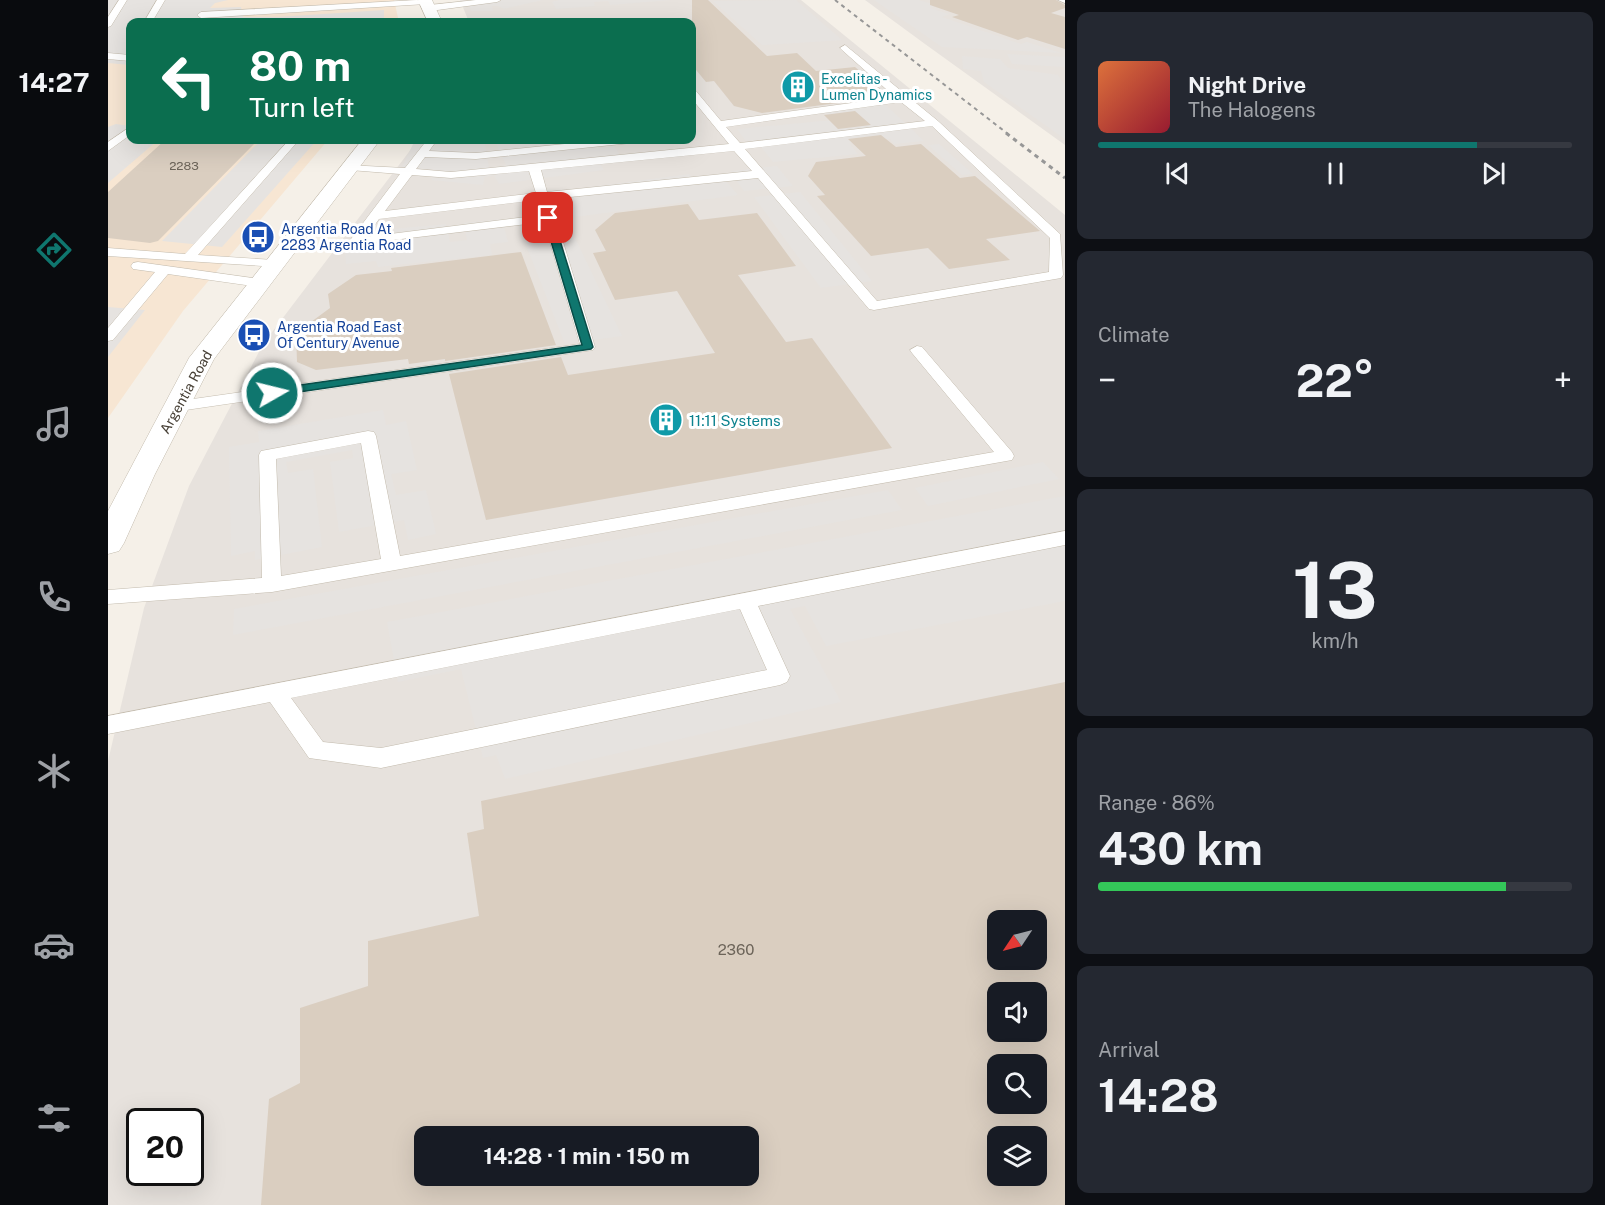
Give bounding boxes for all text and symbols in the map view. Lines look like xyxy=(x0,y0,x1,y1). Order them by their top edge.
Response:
text: 80 m xyxy=(249,41,351,90)
icon: left xyxy=(150,42,228,120)
text: 14:27 xyxy=(18,66,90,98)
building icon: Excelitas - Lumen Dynamics xyxy=(780,69,816,105)
place label: Excelitas - Lumen Dynamics xyxy=(821,71,932,103)
text: Night Drive xyxy=(1188,72,1306,98)
text: Turn left xyxy=(249,91,355,123)
text: The Halogens xyxy=(1188,98,1316,122)
icon: previous xyxy=(1161,157,1194,190)
icon: pause xyxy=(1319,157,1352,190)
icon: next xyxy=(1477,157,1510,190)
house number: 2283 xyxy=(169,159,199,173)
pin xyxy=(522,192,573,243)
icon: arrive xyxy=(531,201,564,234)
bus stop icon: Argentia Road At 2283 Argentia Road xyxy=(240,219,276,255)
place label: Argentia Road At 2283 Argentia Road xyxy=(281,221,411,253)
icon: directions xyxy=(33,229,75,271)
bus stop icon: Argentia Road East Of Century Avenue xyxy=(236,317,272,353)
place label: Argentia Road East Of Century Avenue xyxy=(277,319,402,351)
text: Climate xyxy=(1098,323,1170,347)
street label: Argentia Road xyxy=(157,348,215,436)
text: 22° xyxy=(1296,354,1374,407)
position arrow xyxy=(240,361,304,425)
text: − xyxy=(1098,361,1116,399)
text: + xyxy=(1554,361,1572,399)
building icon: 11:11 Systems xyxy=(648,402,684,438)
icon: music xyxy=(33,403,75,445)
place label: 11:11 Systems xyxy=(689,412,781,429)
text: 13 xyxy=(1292,544,1378,636)
icon: phone xyxy=(33,576,75,618)
text: km/h xyxy=(1311,629,1359,653)
icon: climate xyxy=(33,750,75,792)
text: Range · 86% xyxy=(1098,791,1215,815)
text: 430 km xyxy=(1098,822,1263,875)
north arrow xyxy=(987,910,1047,970)
map controls xyxy=(987,910,1047,1186)
icon: car xyxy=(33,924,75,966)
house number: 2360 xyxy=(718,941,754,958)
button: sound xyxy=(987,982,1047,1042)
text: Arrival xyxy=(1098,1038,1160,1062)
button: search xyxy=(987,1054,1047,1114)
text: 14:28 xyxy=(1098,1069,1219,1122)
icon: filters xyxy=(33,1097,75,1139)
speed limit sign: 20 xyxy=(126,1108,204,1186)
button: layers xyxy=(987,1126,1047,1186)
text: 14:28 · 1 min · 150 m xyxy=(483,1143,690,1169)

